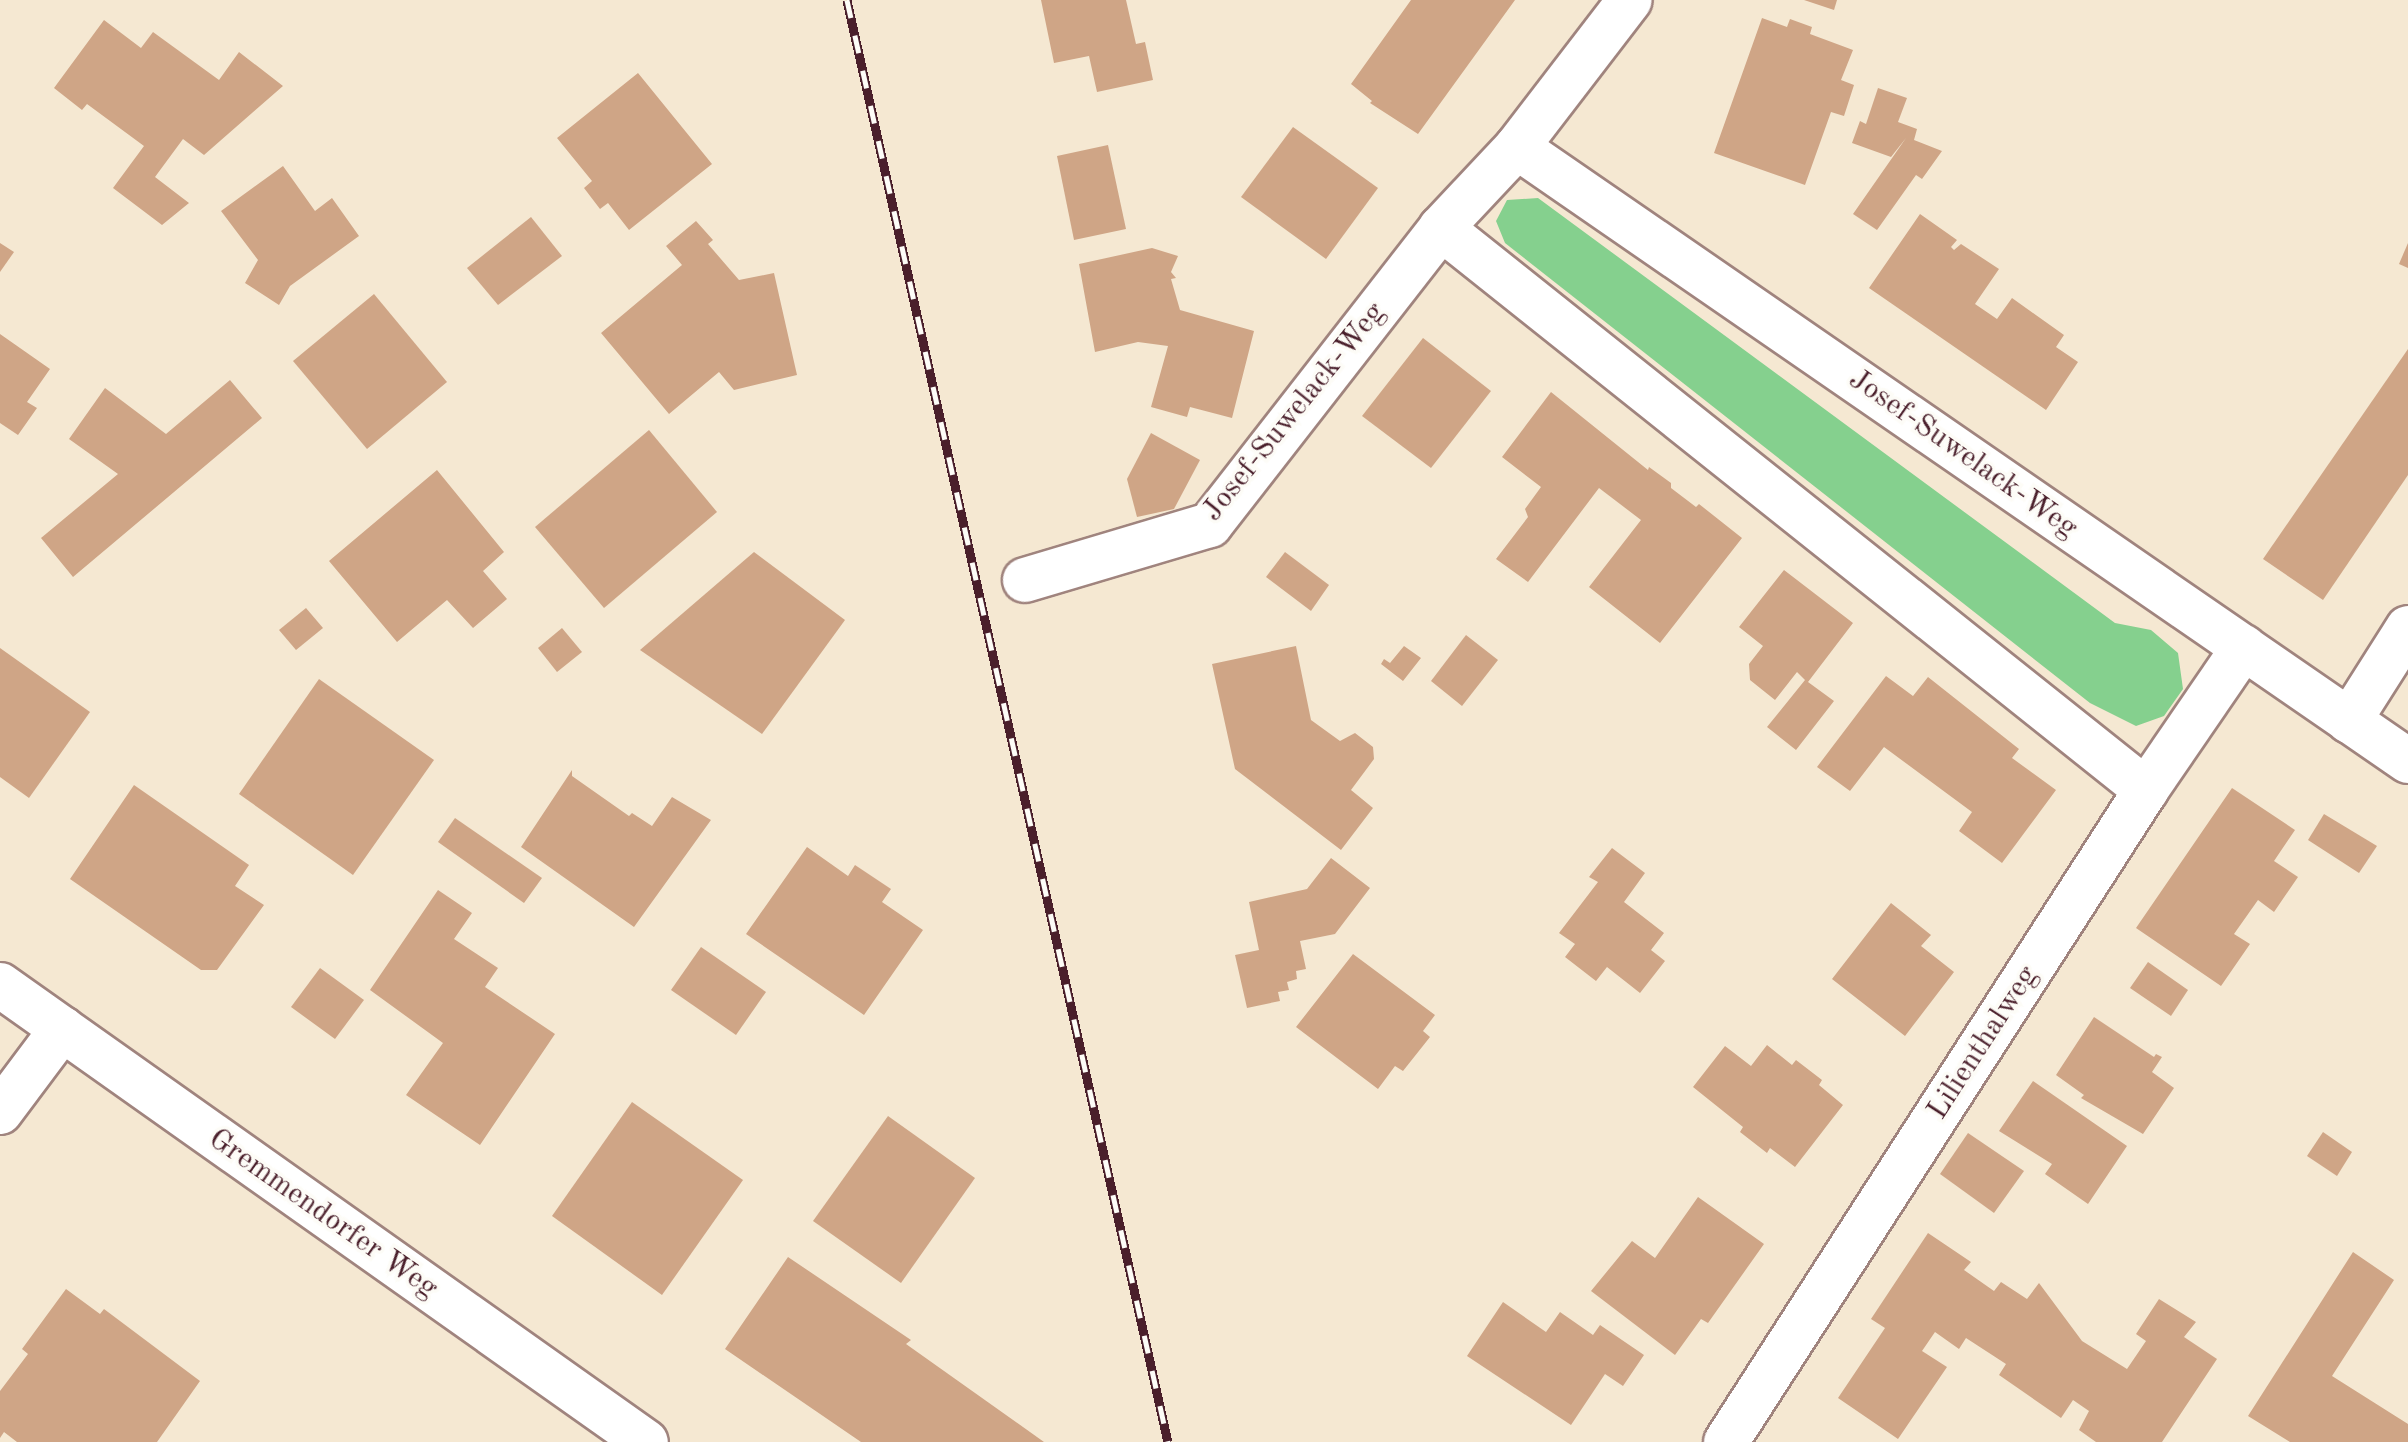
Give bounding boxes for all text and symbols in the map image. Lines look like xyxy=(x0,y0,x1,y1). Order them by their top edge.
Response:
street label: Josef-Suwelack-Weg xyxy=(1195,295,1393,529)
street label: Josef-Suwelack-Weg xyxy=(1842,362,2084,546)
street label: Lilienthalweg xyxy=(1920,959,2046,1127)
street label: Gremmendorfer Weg xyxy=(201,1121,445,1307)

